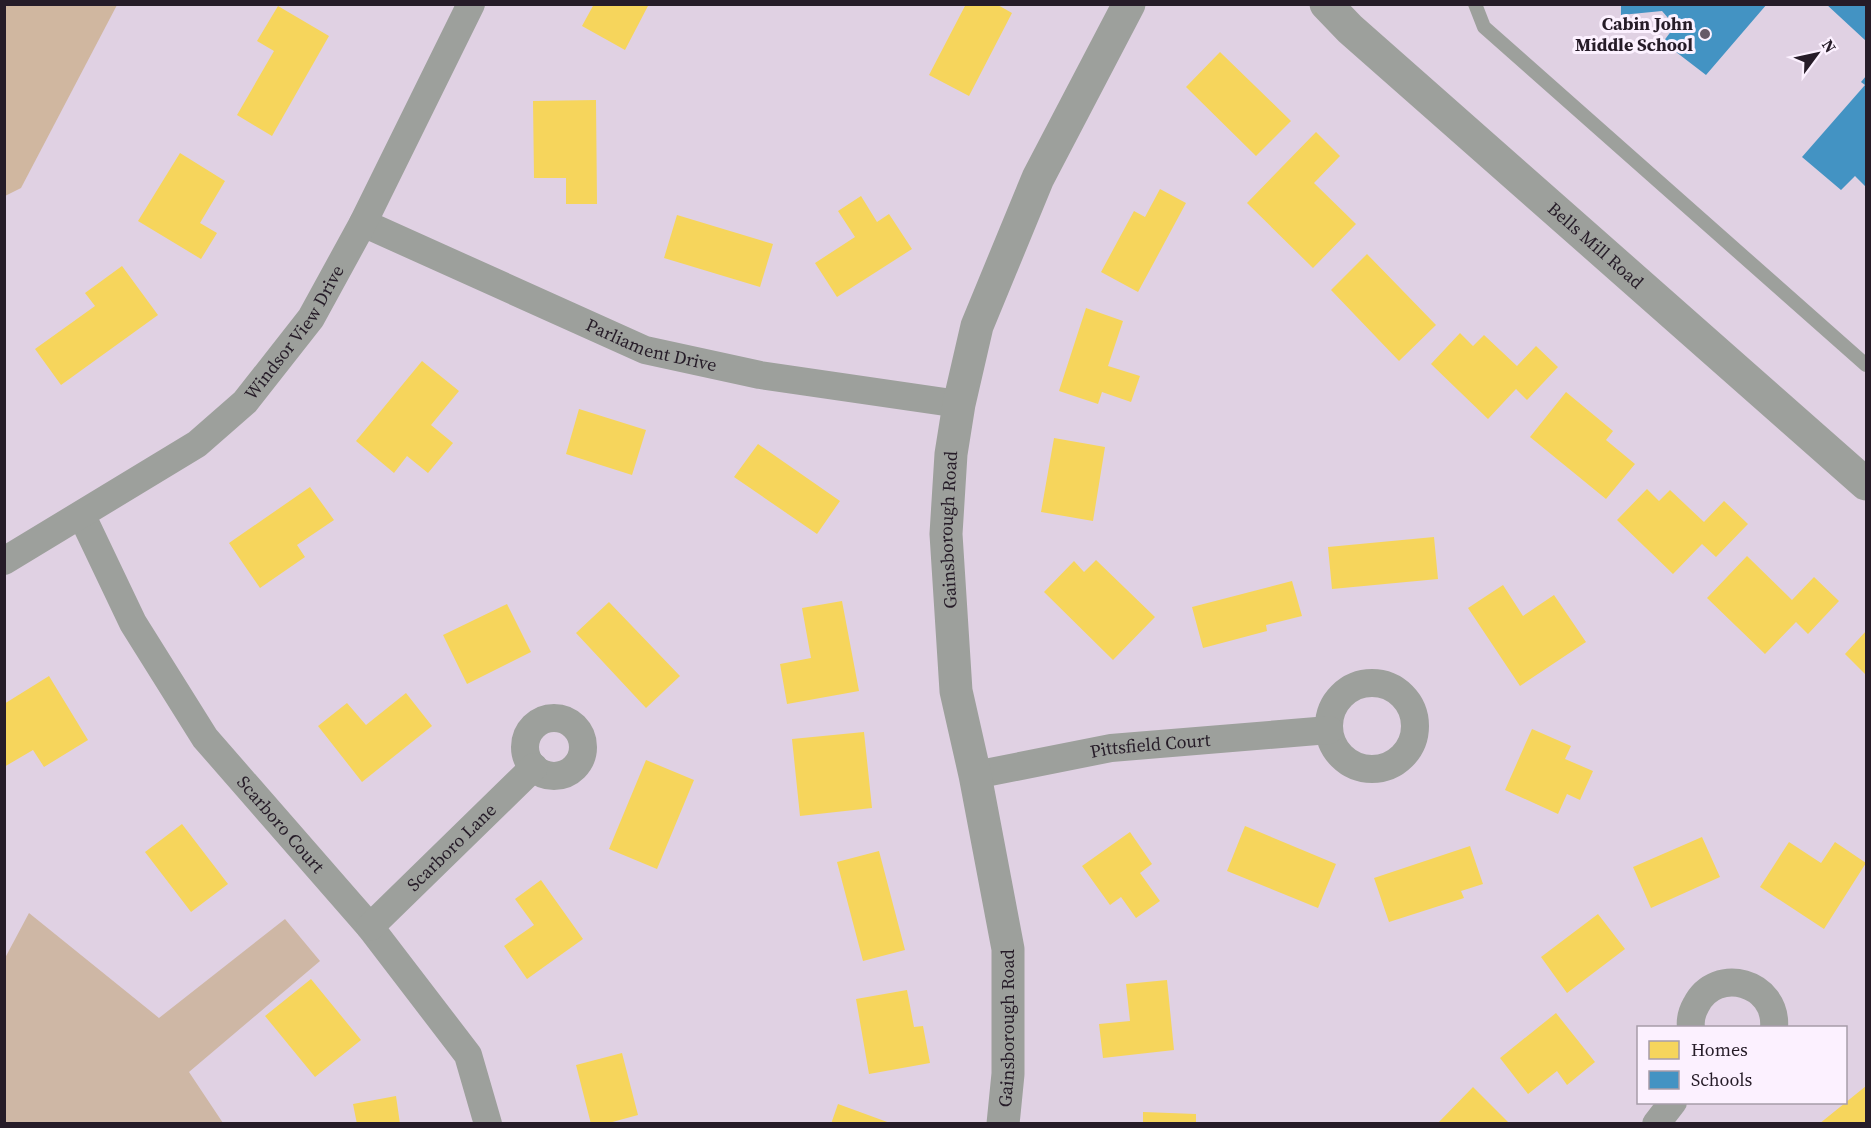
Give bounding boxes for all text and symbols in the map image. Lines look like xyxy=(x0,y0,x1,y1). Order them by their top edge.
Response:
place label: Cabin John Middle School xyxy=(1575,11,1693,57)
north arrow xyxy=(1787,24,1847,84)
marker: Cabin John Middle School xyxy=(1698,27,1712,41)
text: N xyxy=(1817,35,1842,57)
street label: Bells Mill Road xyxy=(1542,196,1649,294)
street label: Windsor View Drive xyxy=(238,260,350,405)
street label: Parliament Drive xyxy=(582,312,719,377)
street label: Gainsborough Road xyxy=(933,450,963,610)
street label: Pittsfield Court xyxy=(1088,727,1212,764)
street label: Scarboro Court xyxy=(231,770,330,878)
street label: Scarboro Lane xyxy=(401,797,502,897)
street label: Gainsborough Road xyxy=(992,949,1020,1108)
legend xyxy=(1637,1026,1847,1104)
text: Homes xyxy=(1691,1037,1748,1062)
text: Schools xyxy=(1691,1067,1753,1092)

